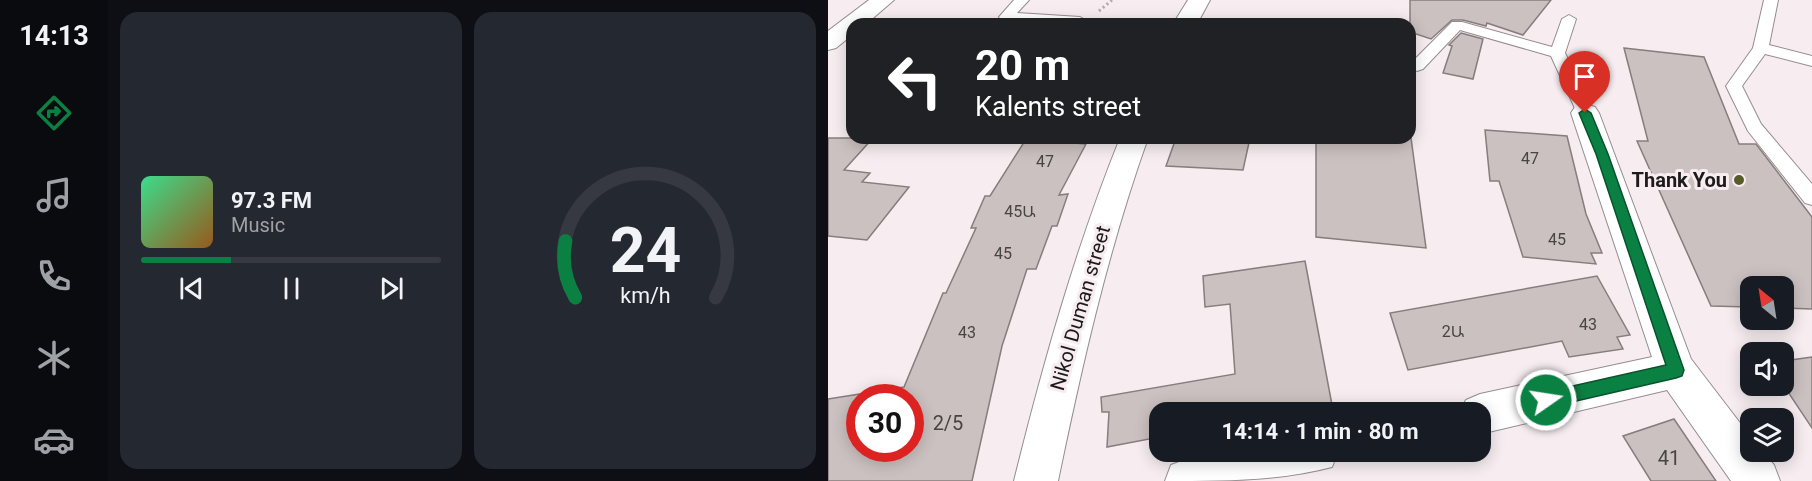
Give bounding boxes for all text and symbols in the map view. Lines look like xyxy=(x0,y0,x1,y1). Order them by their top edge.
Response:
text: 14:13 xyxy=(19,20,89,52)
text: 20 m xyxy=(975,41,1070,90)
icon: left xyxy=(876,42,954,120)
pin xyxy=(1559,51,1610,113)
icon: arrive xyxy=(1568,60,1601,93)
text: Kalents street xyxy=(975,91,1141,123)
icon: directions xyxy=(33,92,75,134)
house number: 47 xyxy=(1521,149,1539,168)
house number: 47 xyxy=(1036,152,1054,171)
place label: Thank You xyxy=(1632,168,1727,192)
marker: Thank You xyxy=(1732,173,1746,187)
icon: music xyxy=(33,174,75,216)
text: 97.3 FM xyxy=(231,188,312,213)
house number: 45Ա xyxy=(1004,202,1036,221)
text: Music xyxy=(231,213,285,237)
text: 24 xyxy=(609,214,681,287)
street label: Nikol Duman street xyxy=(1045,223,1115,393)
house number: 45 xyxy=(1548,230,1566,249)
house number: 45 xyxy=(994,244,1012,263)
icon: phone xyxy=(33,255,75,297)
icon: previous xyxy=(175,272,208,305)
icon: pause xyxy=(275,272,308,305)
icon: next xyxy=(375,272,408,305)
north arrow xyxy=(1740,276,1794,330)
map controls xyxy=(1740,276,1794,462)
text: km/h xyxy=(620,283,670,308)
house number: 43 xyxy=(1579,315,1597,334)
house number: 2Ա xyxy=(1442,322,1464,341)
house number: 43 xyxy=(958,323,976,342)
icon: climate xyxy=(33,337,75,379)
button: sound xyxy=(1740,342,1794,396)
position arrow xyxy=(1514,368,1578,432)
speed limit sign: 30 xyxy=(846,384,924,462)
button: layers xyxy=(1740,408,1794,462)
house number: 2/5 xyxy=(933,411,963,435)
icon: car xyxy=(33,419,75,461)
text: 14:14 · 1 min · 80 m xyxy=(1222,419,1418,444)
house number: 41 xyxy=(1658,446,1680,470)

